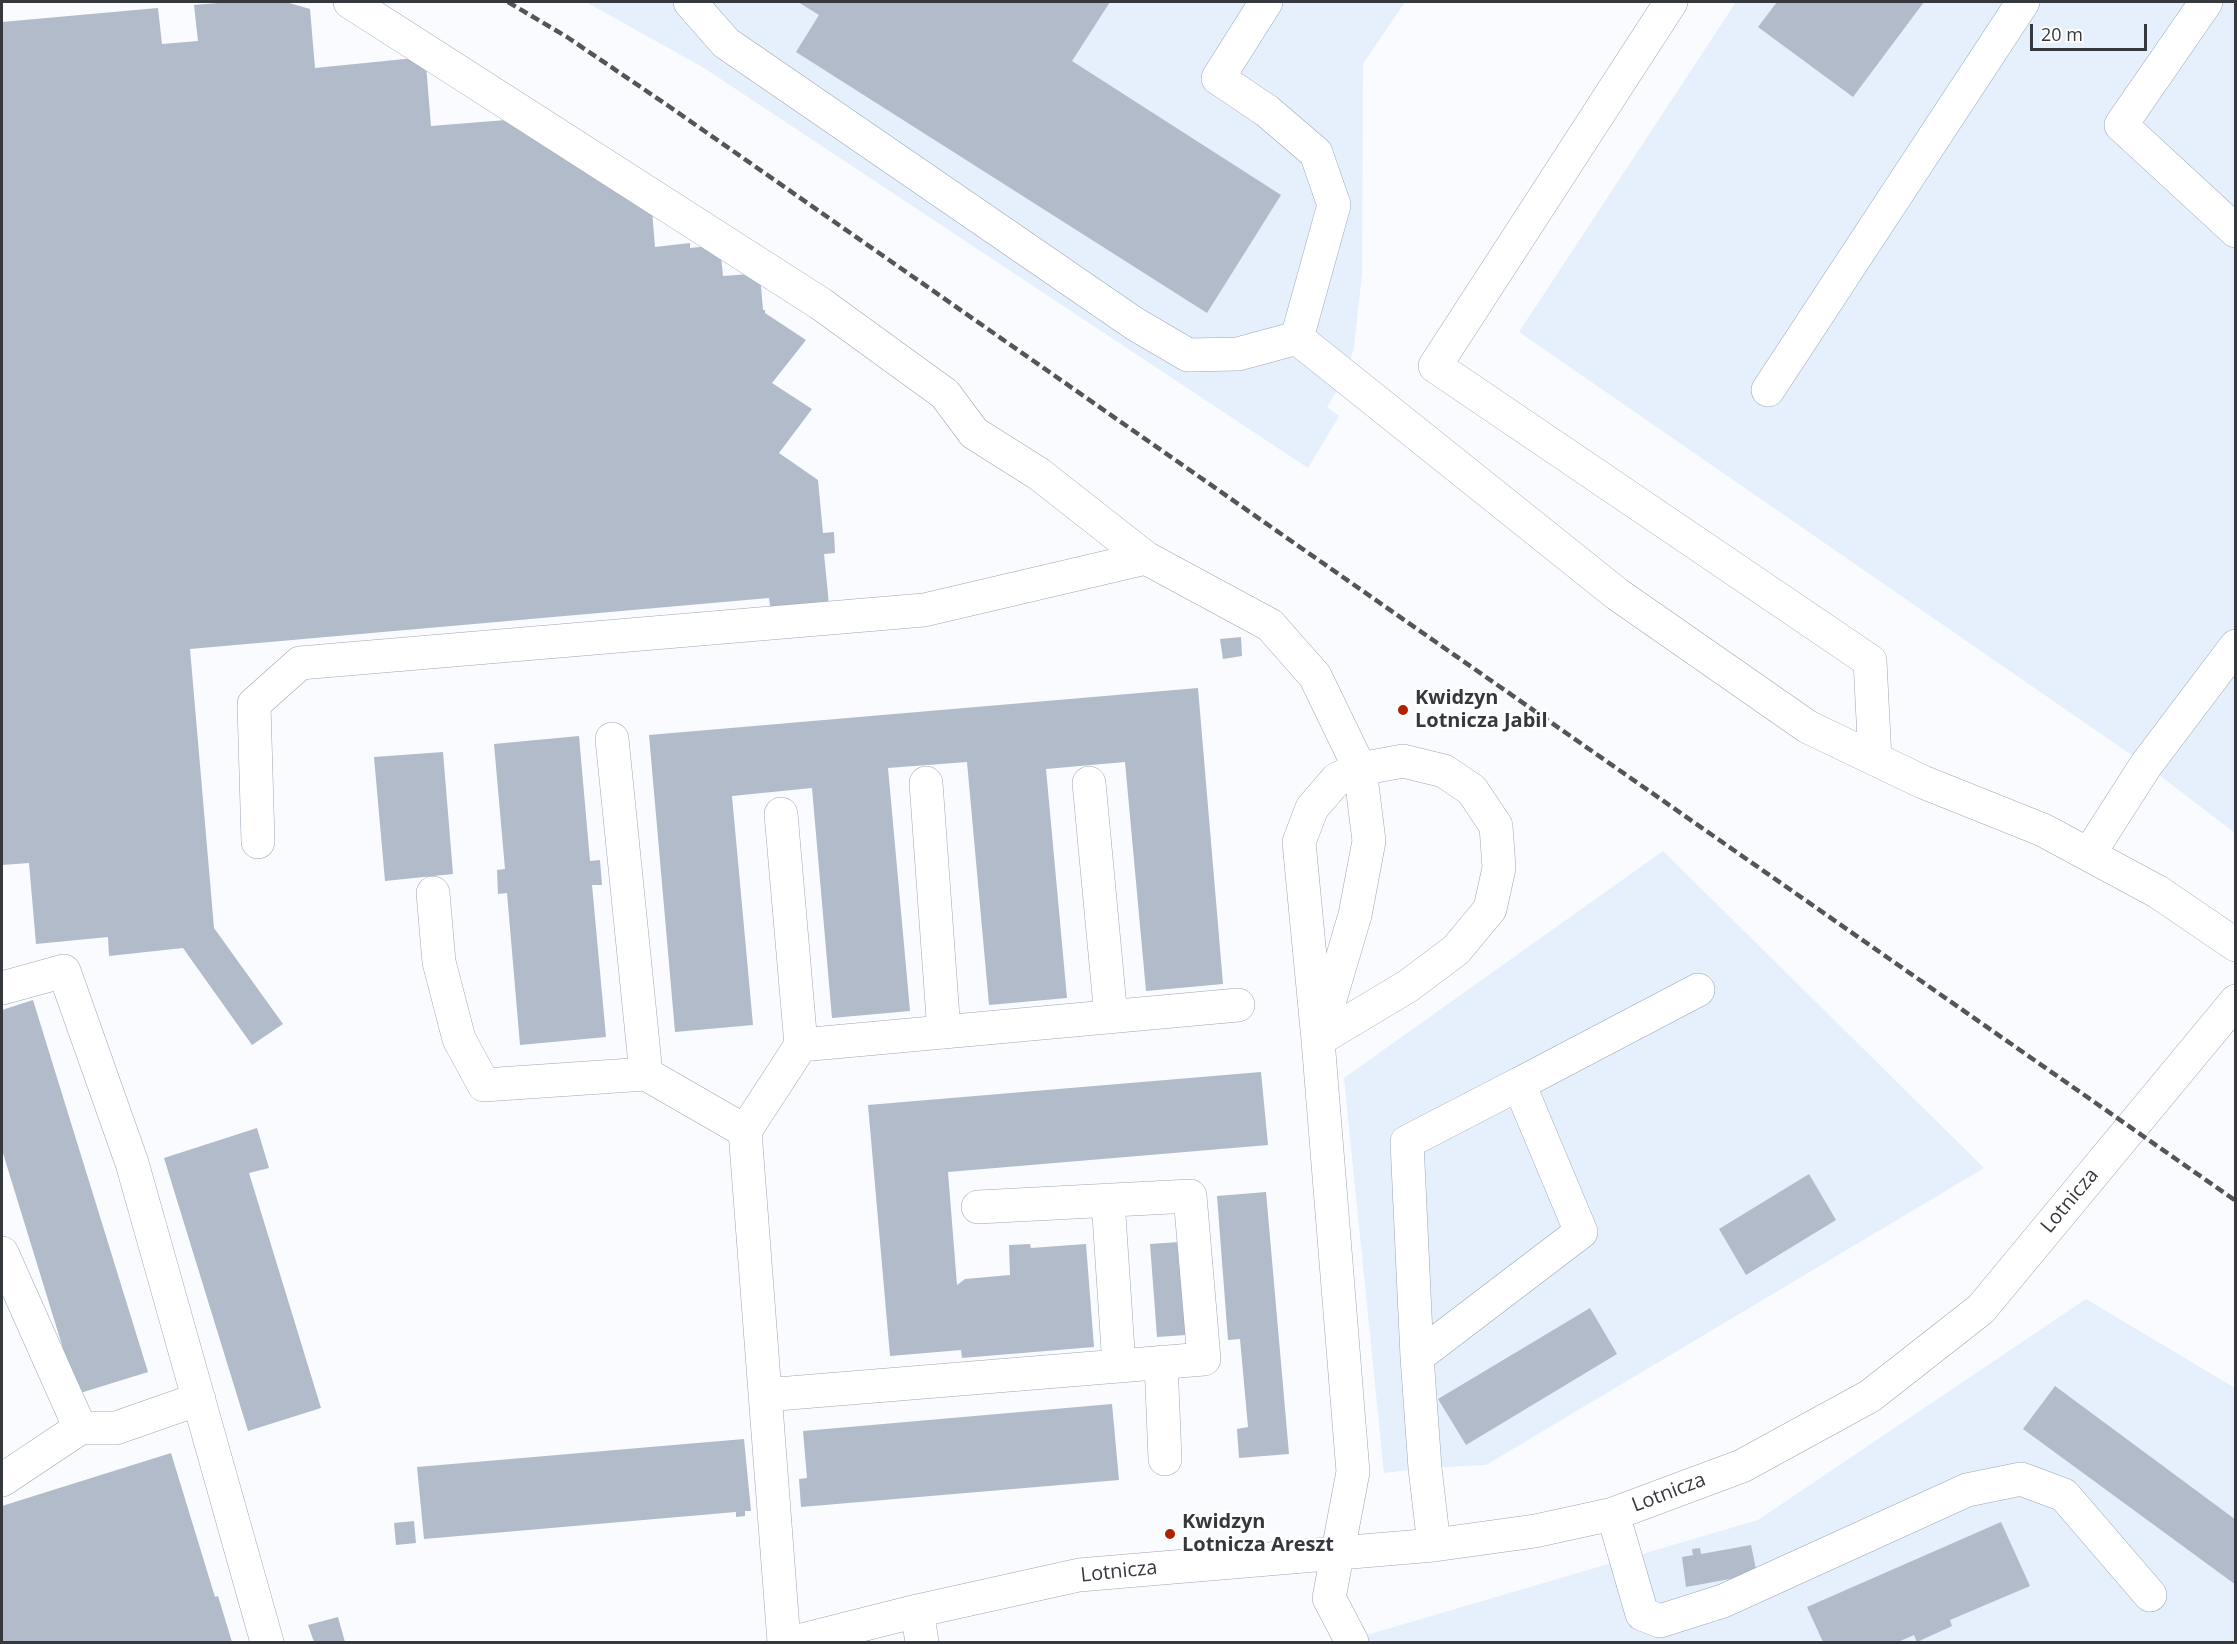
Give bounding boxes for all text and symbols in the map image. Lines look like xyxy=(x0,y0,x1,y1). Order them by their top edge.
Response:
scale bar xyxy=(2033,12,2150,50)
text: 20 m xyxy=(2041,22,2083,46)
place label: Kwidzyn Lotnicza Jabil xyxy=(1415,686,1547,733)
marker: Kwidzyn Lotnicza Jabil xyxy=(1396,703,1410,717)
street label: Lotnicza xyxy=(2036,1164,2104,1238)
street label: Lotnicza xyxy=(1629,1468,1709,1518)
place label: Kwidzyn Lotnicza Areszt xyxy=(1182,1510,1334,1557)
marker: Kwidzyn Lotnicza Areszt xyxy=(1163,1527,1177,1541)
street label: Lotnicza xyxy=(1079,1556,1159,1588)

